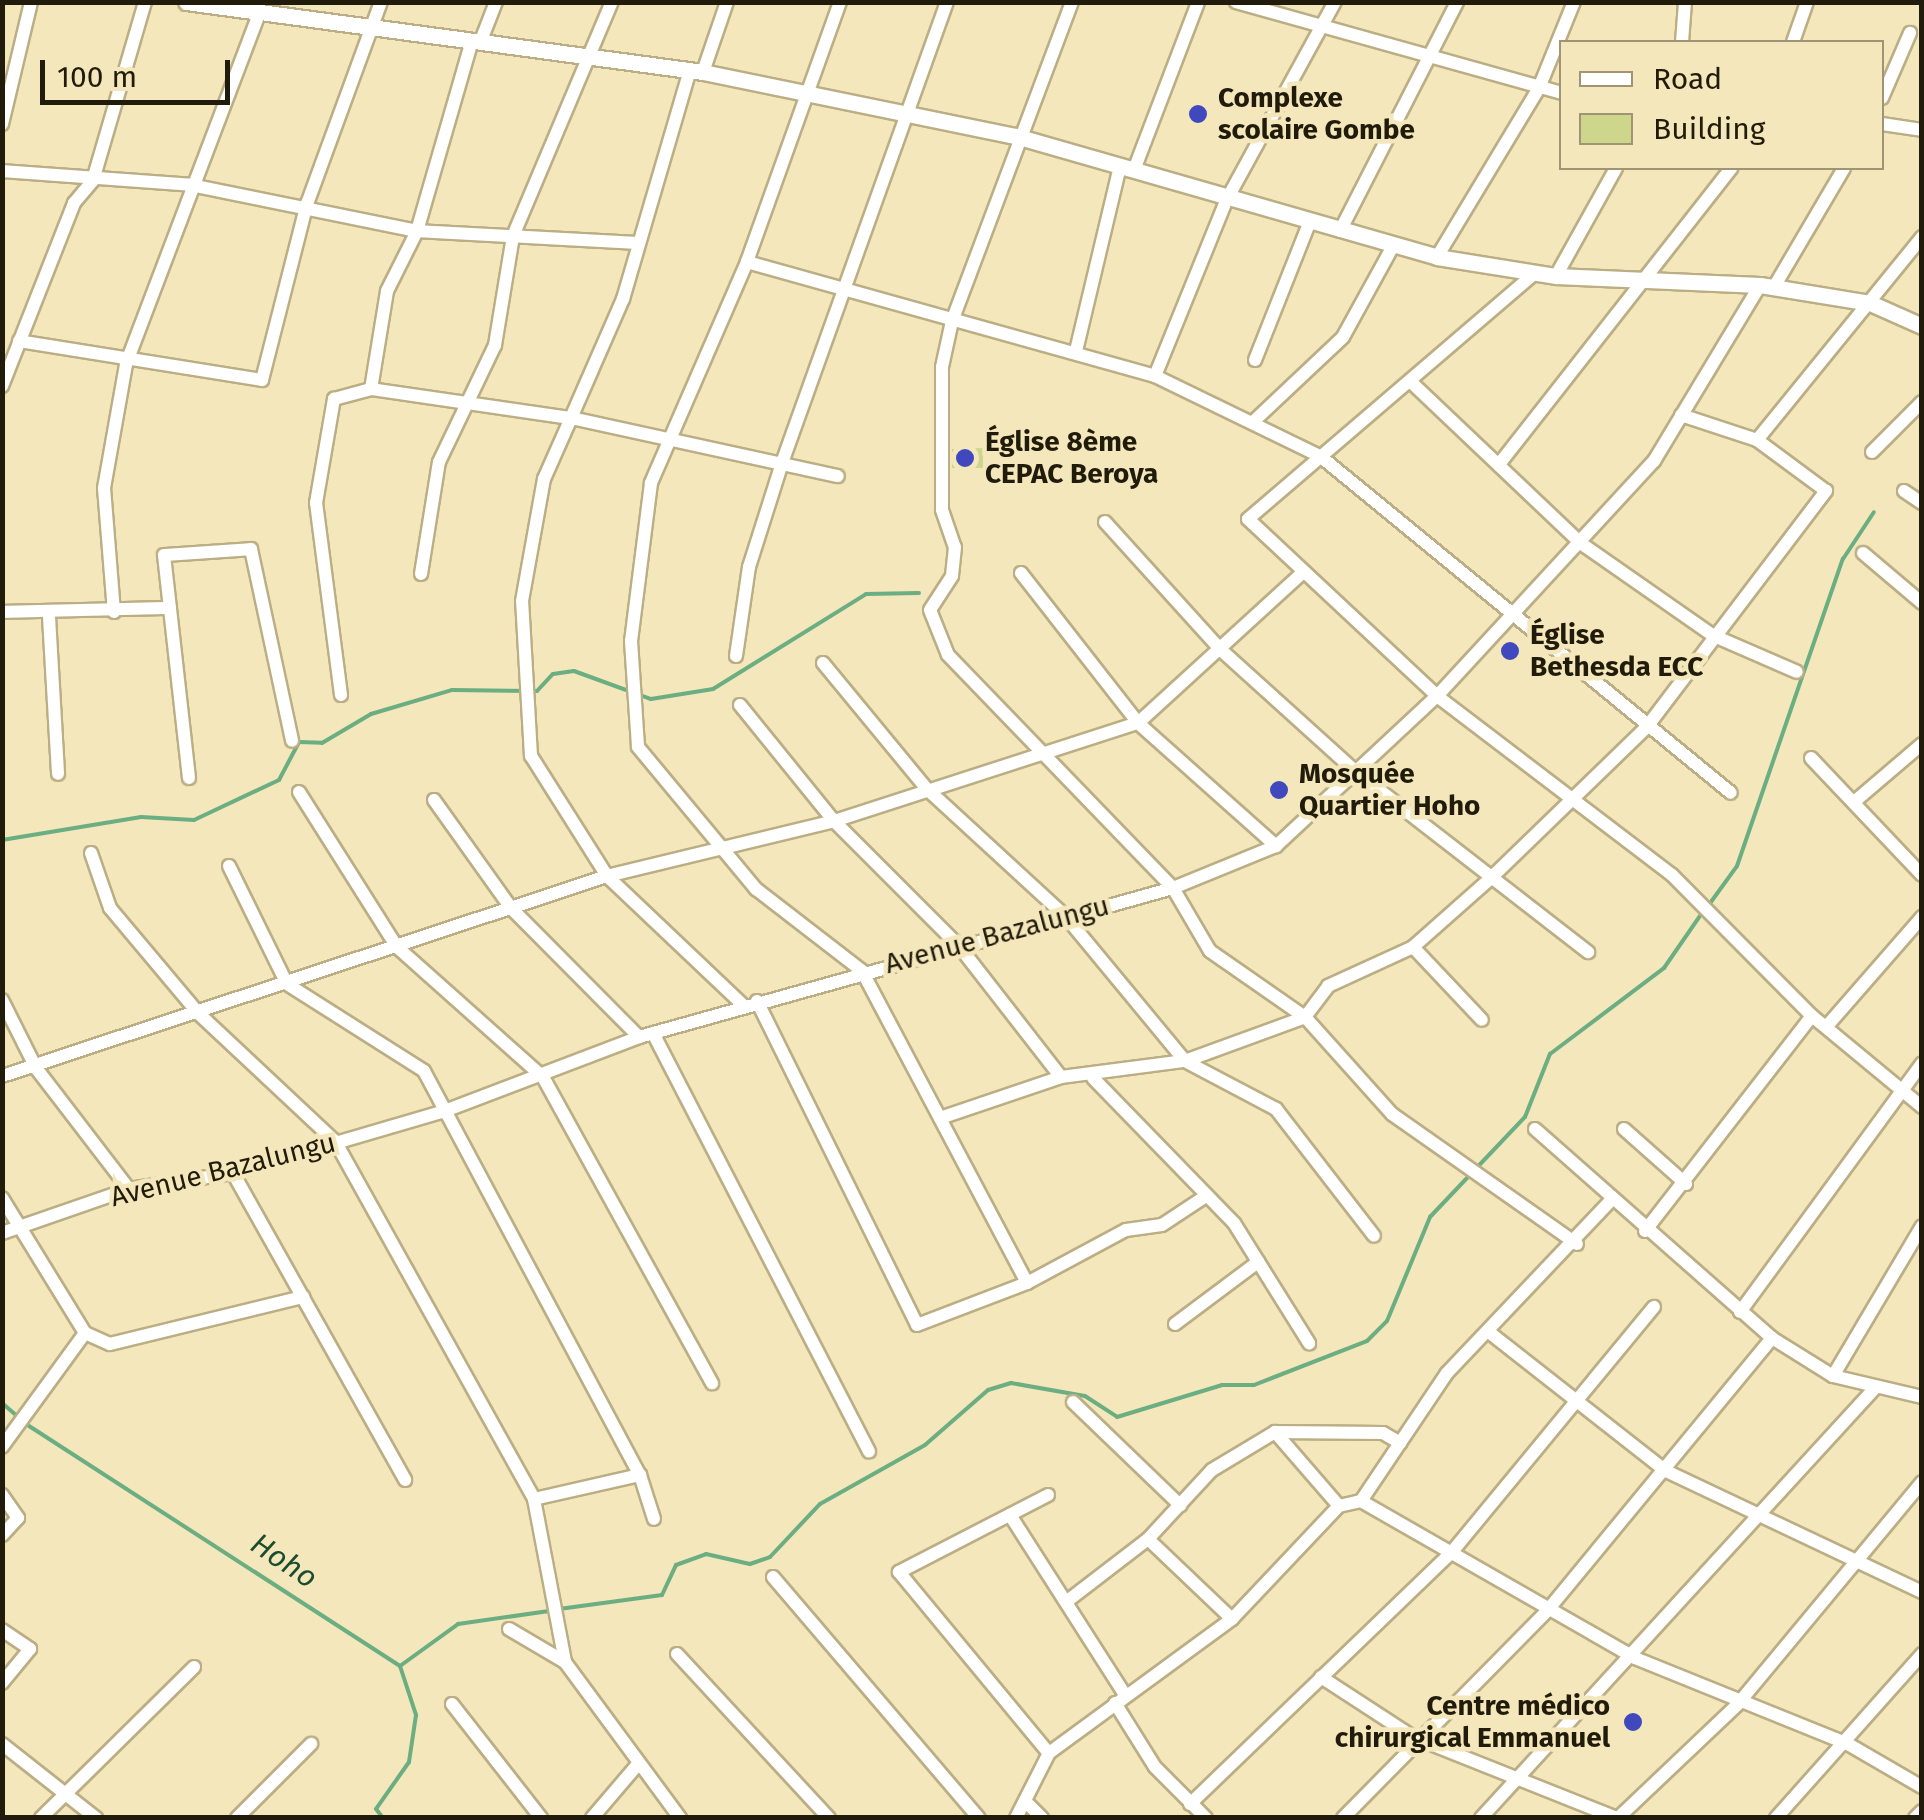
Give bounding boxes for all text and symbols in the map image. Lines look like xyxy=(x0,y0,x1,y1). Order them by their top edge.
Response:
scale bar xyxy=(45,40,235,102)
legend xyxy=(1559,40,1884,170)
text: 100 m xyxy=(57,59,137,95)
text: Road xyxy=(1653,61,1722,97)
place label: Complexe scolaire Gombe xyxy=(1218,81,1415,147)
marker: Complexe scolaire Gombe xyxy=(1187,103,1209,125)
text: Building xyxy=(1653,111,1765,147)
place label: Église 8ème CEPAC Beroya xyxy=(985,425,1158,491)
marker: Église 8ème CEPAC Beroya xyxy=(954,447,976,469)
place label: Église Bethesda ECC xyxy=(1530,618,1703,684)
marker: Église Bethesda ECC xyxy=(1499,640,1521,662)
place label: Mosquée Quartier Hoho xyxy=(1299,757,1480,823)
marker: Mosquée Quartier Hoho xyxy=(1268,779,1290,801)
street label: Avenue Bazalungu xyxy=(881,889,1113,981)
street label: Avenue Bazalungu xyxy=(107,1126,339,1214)
water label: Hoho xyxy=(244,1526,324,1596)
place label: Centre médico chirurgical Emmanuel xyxy=(1335,1689,1610,1755)
marker: Centre médico chirurgical Emmanuel xyxy=(1620,1709,1646,1735)

